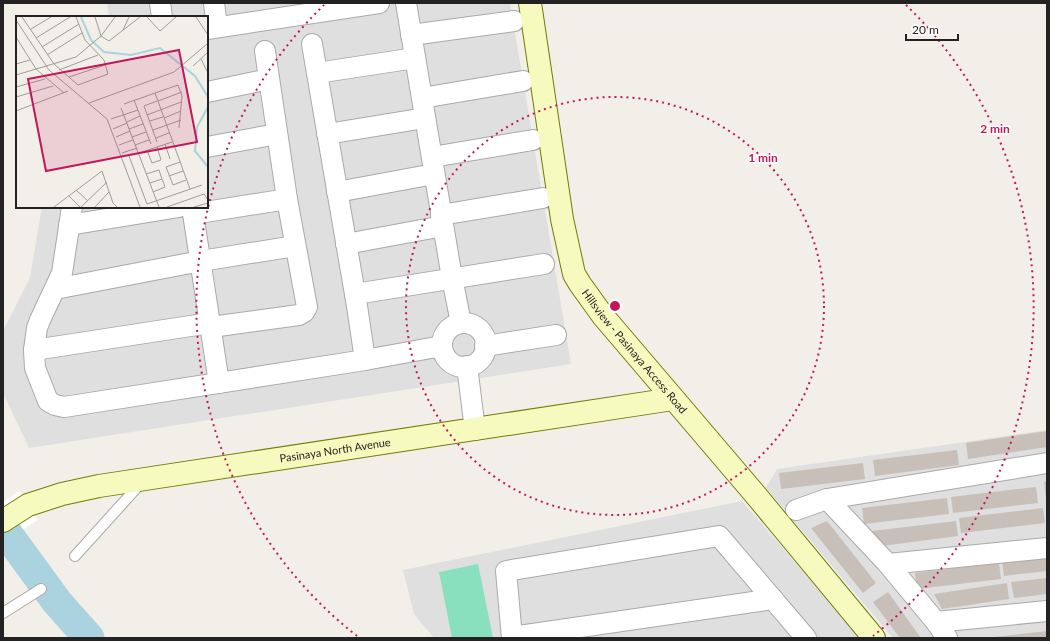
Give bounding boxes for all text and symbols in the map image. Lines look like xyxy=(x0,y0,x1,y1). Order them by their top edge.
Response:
inset map xyxy=(16,16,208,208)
scale bar xyxy=(906,16,958,42)
text: 20 m xyxy=(912,22,939,37)
text: 2 min xyxy=(980,121,1010,136)
text: 1 min xyxy=(748,150,778,165)
street label: Hillsview - Pasinaya Access Road xyxy=(580,286,690,416)
centre of rings xyxy=(608,299,622,313)
street label: Pasinaya North Avenue xyxy=(279,435,392,465)

